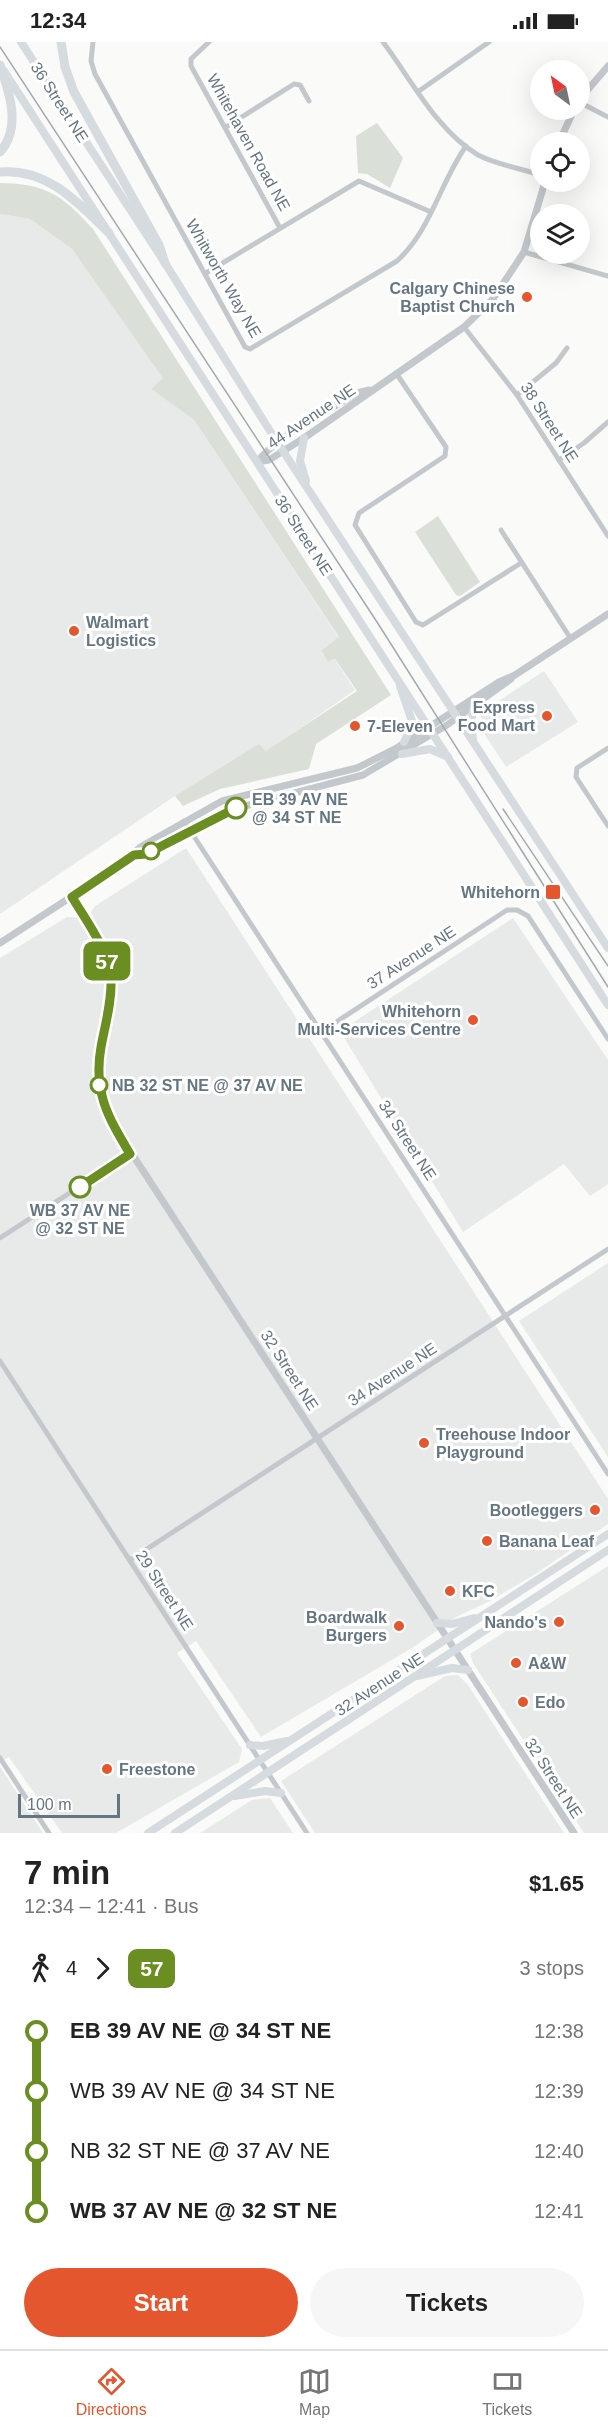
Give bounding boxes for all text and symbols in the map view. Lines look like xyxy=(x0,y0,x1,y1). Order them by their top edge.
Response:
text: 12:34 xyxy=(30,8,86,33)
street label: 36 Street NE xyxy=(28,59,92,145)
north arrow xyxy=(530,60,590,120)
map controls xyxy=(530,60,590,264)
street label: Whitehaven Road NE xyxy=(204,71,293,214)
button: locate xyxy=(530,132,590,192)
button: layers xyxy=(530,204,590,264)
street label: Whitworth Way NE xyxy=(183,216,264,340)
place label: Calgary Chinese Baptist Church xyxy=(390,280,515,315)
marker: Calgary Chinese Baptist Church xyxy=(520,290,534,304)
street label: 38 Street NE xyxy=(518,379,582,465)
street label: 44 Avenue NE xyxy=(264,381,358,452)
street label: 36 Street NE xyxy=(272,492,336,578)
place label: Walmart Logistics xyxy=(86,614,156,649)
marker: Walmart Logistics xyxy=(67,624,81,638)
place label: Express Food Mart xyxy=(458,699,536,734)
marker: Express Food Mart xyxy=(540,709,554,723)
place label: 7-Eleven xyxy=(367,718,433,735)
marker: 7-Eleven xyxy=(348,719,362,733)
place label: EB 39 AV NE @ 34 ST NE xyxy=(252,791,348,826)
marker: EB 39 AV NE @ 34 ST NE xyxy=(225,797,247,819)
unlabelled marker xyxy=(142,842,160,860)
marker: Whitehorn xyxy=(544,883,562,901)
place label: Whitehorn xyxy=(461,884,540,901)
street label: 37 Avenue NE xyxy=(364,923,459,992)
line badge: 57 xyxy=(80,942,134,980)
text: 57 xyxy=(95,950,119,973)
place label: Whitehorn Multi-Services Centre xyxy=(297,1003,461,1038)
marker: Whitehorn Multi-Services Centre xyxy=(466,1013,480,1027)
marker: NB 32 ST NE @ 37 AV NE xyxy=(90,1076,108,1094)
place label: NB 32 ST NE @ 37 AV NE xyxy=(112,1077,303,1094)
street label: 34 Street NE xyxy=(376,1097,440,1183)
marker: WB 37 AV NE @ 32 ST NE xyxy=(69,1176,91,1198)
place label: WB 37 AV NE @ 32 ST NE xyxy=(30,1202,131,1237)
street label: 32 Street NE xyxy=(258,1327,322,1413)
street label: 34 Avenue NE xyxy=(345,1340,440,1409)
place label: Treehouse Indoor Playground xyxy=(436,1426,570,1461)
marker: Treehouse Indoor Playground xyxy=(417,1436,431,1450)
place label: Bootleggers xyxy=(490,1502,583,1519)
marker: Bootleggers xyxy=(588,1503,602,1517)
place label: Banana Leaf xyxy=(499,1533,595,1550)
marker: Banana Leaf xyxy=(480,1534,494,1548)
street label: 29 Street NE xyxy=(133,1547,197,1633)
place label: KFC xyxy=(462,1583,495,1600)
marker: KFC xyxy=(443,1584,457,1598)
place label: Boardwalk Burgers xyxy=(306,1609,387,1644)
place label: Nando's xyxy=(485,1614,547,1631)
marker: Nando's xyxy=(552,1615,566,1629)
marker: Boardwalk Burgers xyxy=(392,1619,406,1633)
street label: 32 Avenue NE xyxy=(332,1650,427,1719)
place label: A&W xyxy=(528,1655,567,1672)
marker: A&W xyxy=(509,1656,523,1670)
place label: Edo xyxy=(535,1694,565,1711)
marker: Edo xyxy=(516,1695,530,1709)
street label: 32 Street NE xyxy=(522,1735,586,1821)
place label: Freestone xyxy=(119,1761,196,1778)
marker: Freestone xyxy=(100,1762,114,1776)
scale bar xyxy=(18,1791,120,1818)
text: 100 m xyxy=(27,1796,71,1813)
text: 7 min xyxy=(24,1854,110,1891)
text: $1.65 xyxy=(529,1871,584,1896)
text: 12:34 – 12:41 · Bus xyxy=(24,1895,199,1917)
icon: walk xyxy=(24,1952,57,1985)
icon: forward xyxy=(86,1952,119,1985)
text: 4 xyxy=(66,1957,77,1979)
text: 57 xyxy=(140,1957,163,1980)
text: 3 stops xyxy=(520,1957,584,1979)
text: EB 39 AV NE @ 34 ST NE xyxy=(70,2018,331,2043)
text: 12:38 xyxy=(534,2020,584,2042)
text: WB 39 AV NE @ 34 ST NE xyxy=(70,2078,335,2103)
text: 12:39 xyxy=(534,2080,584,2102)
text: NB 32 ST NE @ 37 AV NE xyxy=(70,2138,330,2163)
text: 12:40 xyxy=(534,2140,584,2162)
text: WB 37 AV NE @ 32 ST NE xyxy=(70,2198,337,2223)
text: 12:41 xyxy=(534,2200,584,2222)
button: Start xyxy=(24,2268,298,2337)
button: Tickets xyxy=(310,2268,584,2337)
tab: Directions xyxy=(76,2365,147,2419)
tab: Map xyxy=(298,2365,331,2419)
tab: Tickets xyxy=(482,2365,532,2419)

